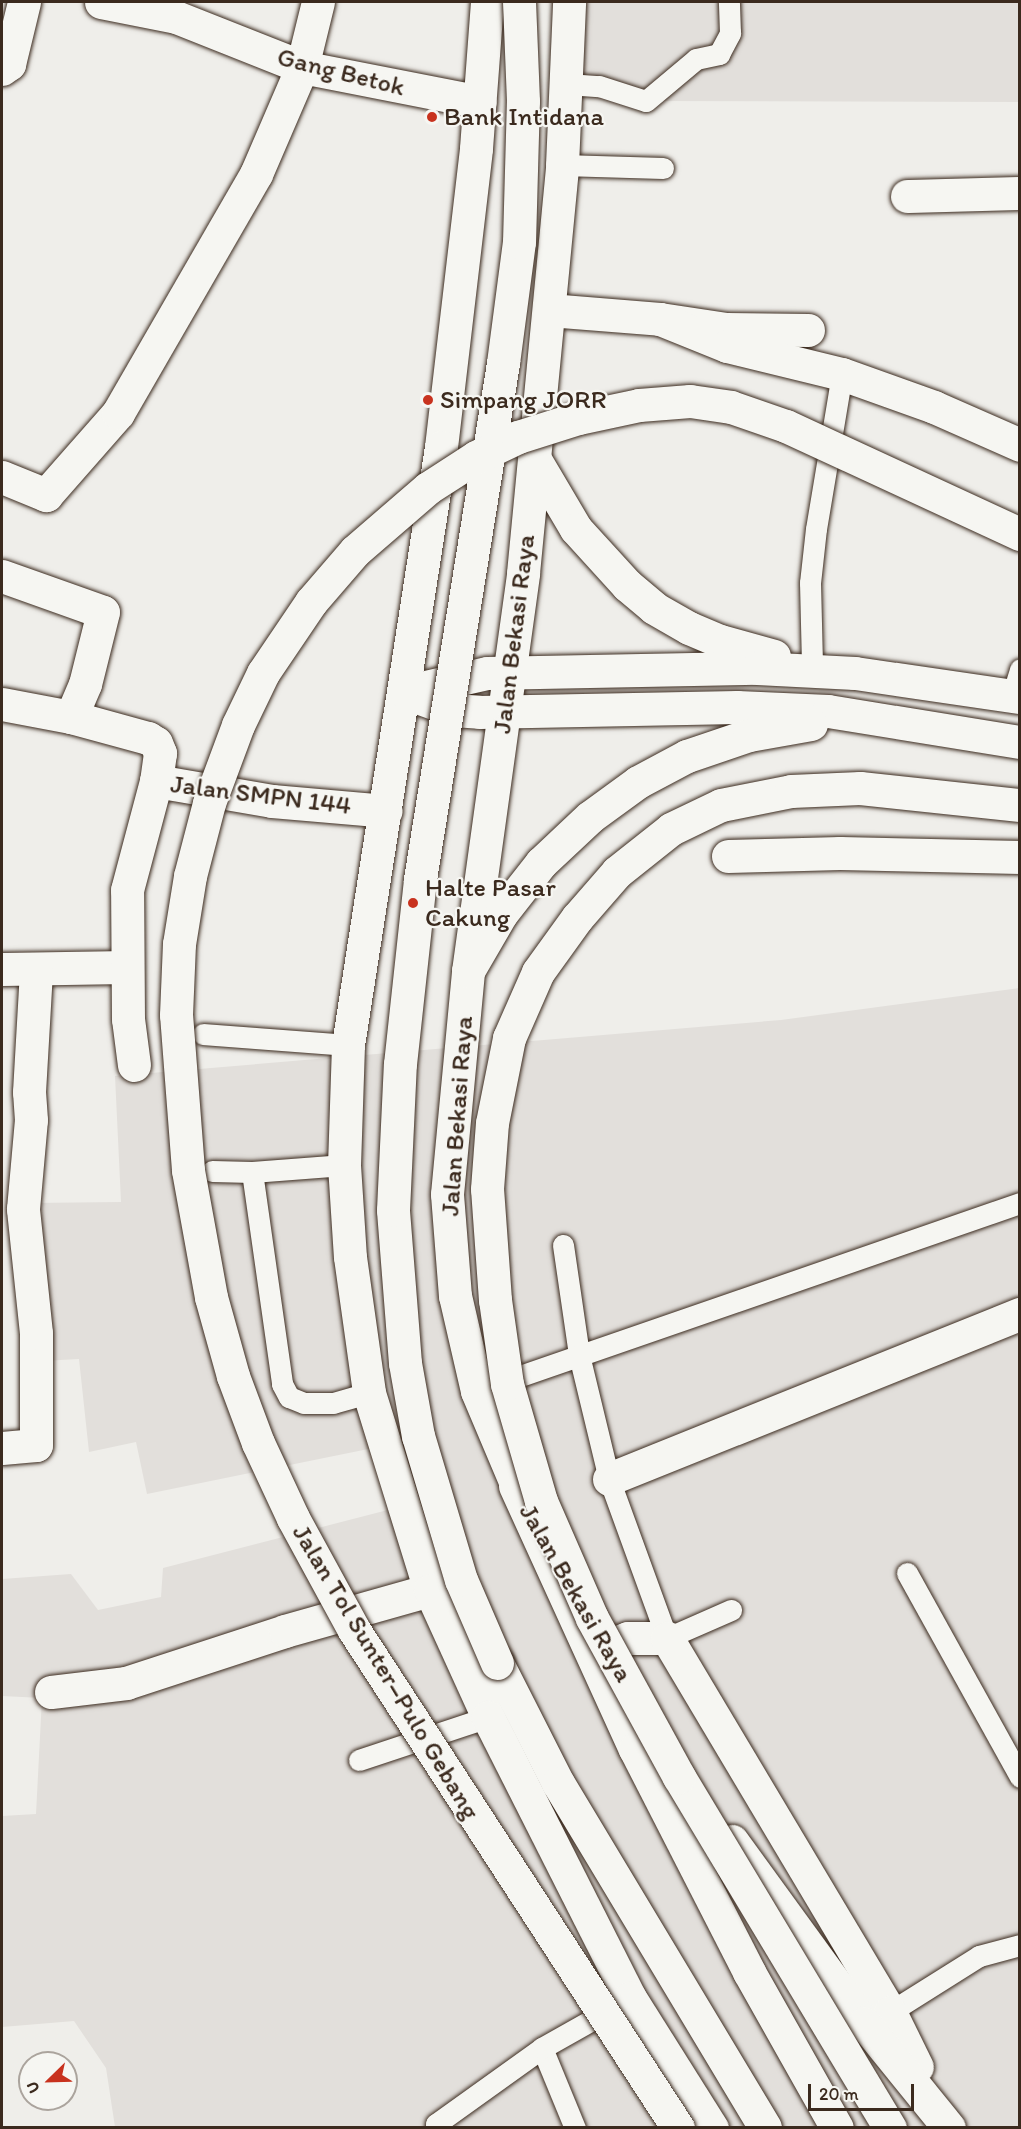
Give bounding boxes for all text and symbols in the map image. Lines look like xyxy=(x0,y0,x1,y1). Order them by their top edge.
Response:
street label: Gang Betok xyxy=(274,41,408,103)
place label: Bank Intidana xyxy=(444,101,604,133)
marker: Bank Intidana xyxy=(425,110,439,124)
place label: Simpang JORR xyxy=(440,384,606,416)
marker: Simpang JORR xyxy=(421,393,435,407)
street label: Jalan Bekasi Raya xyxy=(486,533,542,735)
street label: Jalan SMPN 144 xyxy=(168,768,354,822)
place label: Halte Pasar Cakung xyxy=(425,872,554,934)
marker: Halte Pasar Cakung xyxy=(406,896,420,910)
street label: Jalan Bekasi Raya xyxy=(434,1016,480,1216)
street label: Jalan Bekasi Raya xyxy=(513,1499,639,1687)
street label: Jalan Tol Sunter–Pulo Gebang xyxy=(287,1521,485,1823)
north arrow xyxy=(18,2051,78,2111)
scale bar xyxy=(811,2072,918,2110)
text: U xyxy=(22,2079,44,2096)
text: 20 m xyxy=(819,2083,859,2105)

